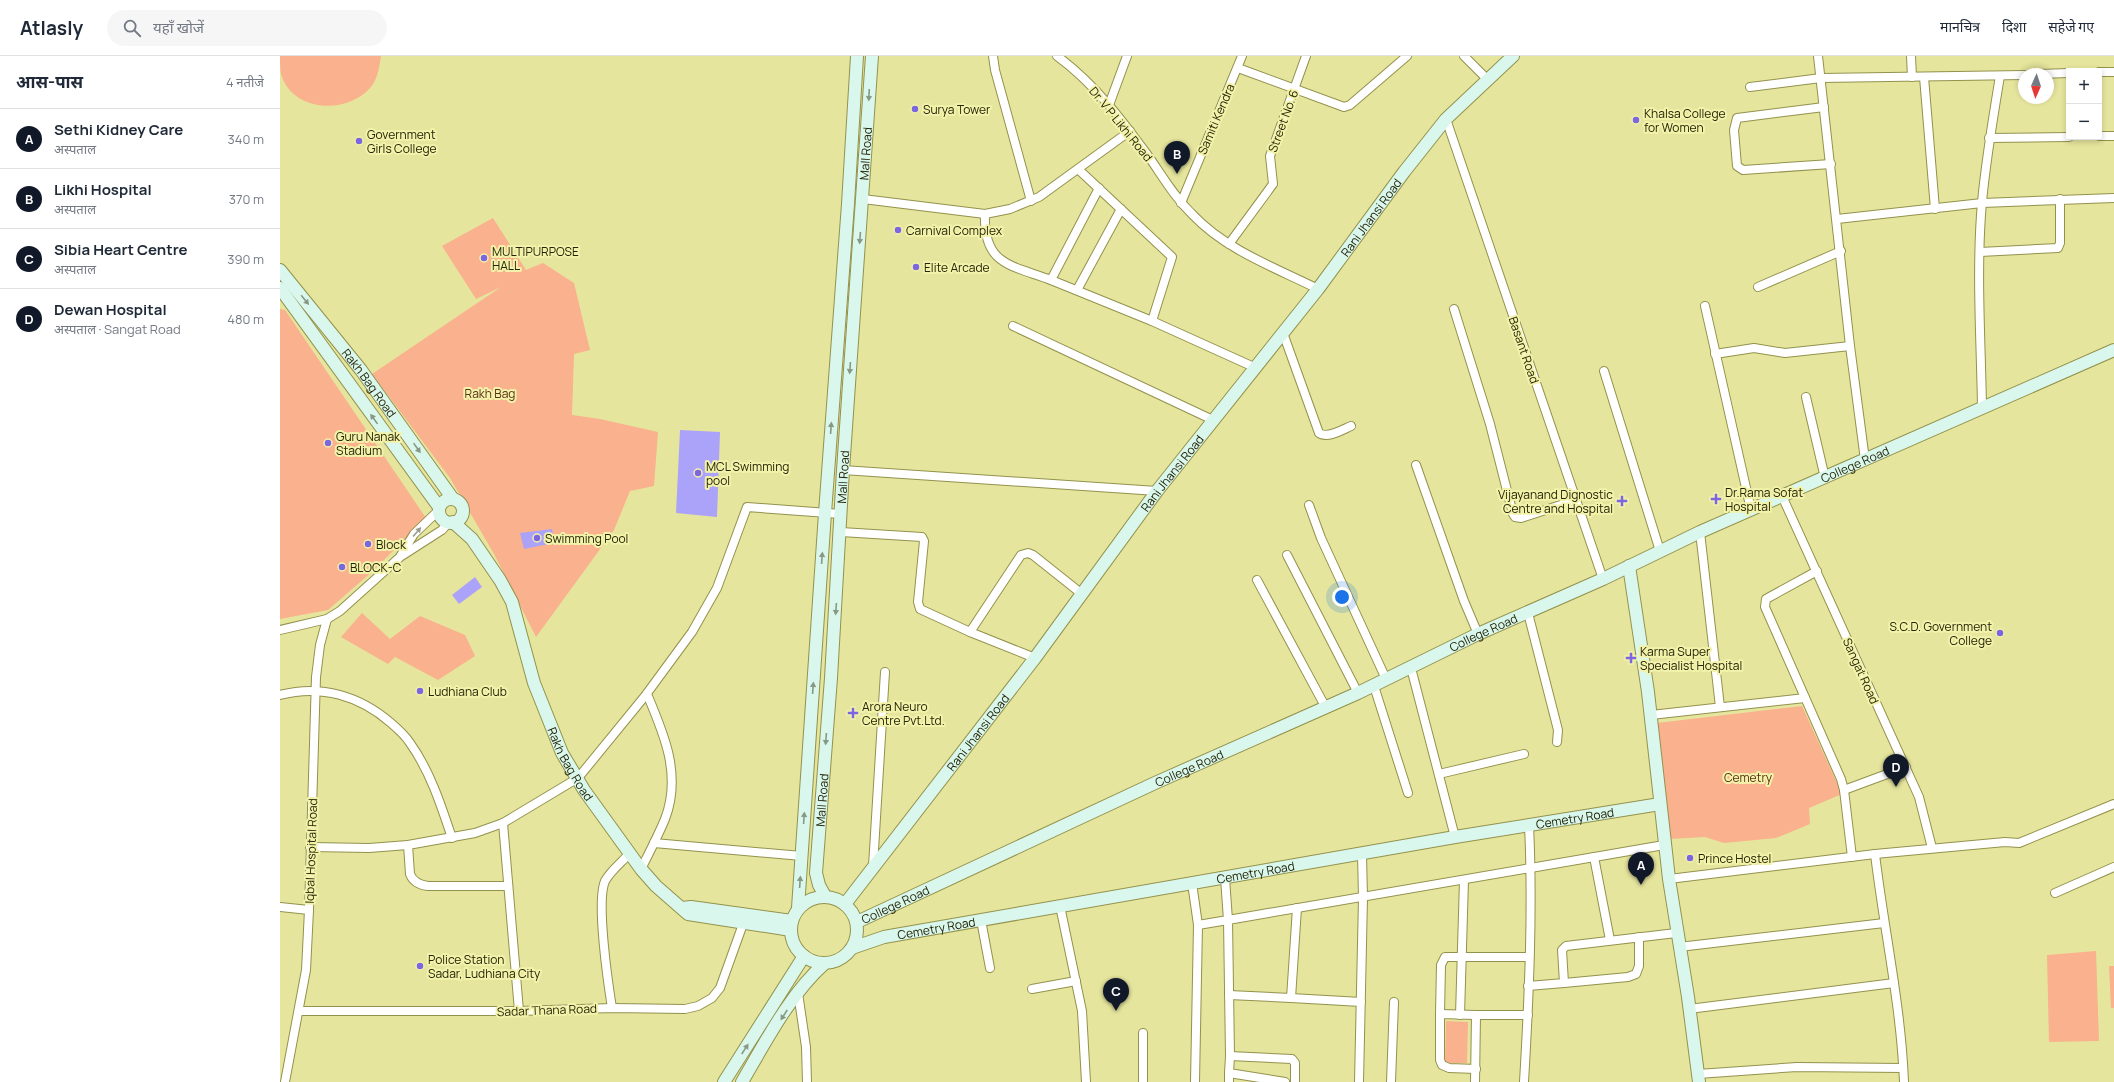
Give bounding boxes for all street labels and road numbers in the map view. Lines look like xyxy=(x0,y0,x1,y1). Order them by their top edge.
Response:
street label: Samiti Kendra xyxy=(1193,81,1239,157)
street label: Dr. V P Likhi Road xyxy=(1086,83,1156,165)
street label: Street No. 6 xyxy=(1264,87,1302,155)
street label: Mall Road xyxy=(855,126,876,181)
street label: Rani Jhansi Road xyxy=(1336,175,1405,260)
street label: Basant Road xyxy=(1505,314,1543,386)
street label: Rakh Bag Road xyxy=(338,345,401,421)
street label: Rani Jhansi Road xyxy=(1136,431,1207,515)
street label: College Road xyxy=(1818,441,1892,487)
street label: Mall Road xyxy=(833,450,853,504)
street label: College Road xyxy=(1446,609,1520,655)
street label: Sangat Road xyxy=(1839,635,1883,707)
street label: Rani Jhansi Road xyxy=(942,690,1013,774)
street label: Rakh Bag Road xyxy=(544,724,598,804)
street label: College Road xyxy=(1152,745,1226,791)
street label: Mall Road xyxy=(811,773,832,827)
street label: Iqbal Hospital Road xyxy=(301,798,321,904)
street label: Cemetry Road xyxy=(1535,803,1615,832)
street label: Cemetry Road xyxy=(1215,857,1296,887)
street label: College Road xyxy=(858,881,932,927)
street label: Cemetry Road xyxy=(896,913,977,943)
street label: Sadar Thana Road xyxy=(497,1000,597,1020)

